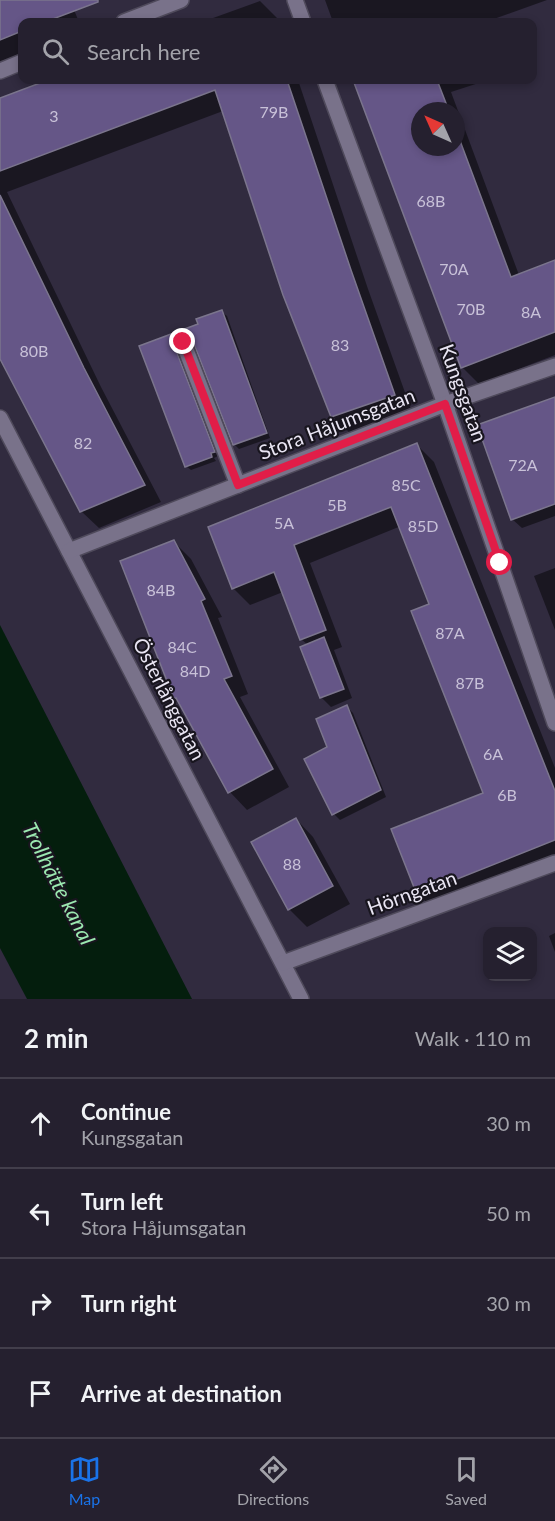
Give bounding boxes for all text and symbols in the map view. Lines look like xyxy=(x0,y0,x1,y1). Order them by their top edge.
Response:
search box xyxy=(18,18,537,84)
icon: search xyxy=(39,35,72,68)
text: Search here xyxy=(87,38,200,65)
house number: 79B xyxy=(260,102,288,121)
north arrow xyxy=(411,102,465,156)
house number: 3 xyxy=(49,106,59,125)
house number: 68B xyxy=(417,191,445,210)
house number: 70A xyxy=(439,259,469,278)
house number: 70B xyxy=(457,299,485,318)
house number: 8A xyxy=(521,302,541,321)
route end xyxy=(169,328,195,354)
house number: 83 xyxy=(331,335,349,354)
street label: Kungsgatan xyxy=(435,340,493,445)
house number: 80B xyxy=(20,341,48,360)
street label: Stora Håjumsgatan xyxy=(255,382,418,464)
house number: 82 xyxy=(74,433,92,452)
house number: 72A xyxy=(508,455,538,474)
house number: 85C xyxy=(391,475,421,494)
house number: 5B xyxy=(327,495,347,514)
house number: 5A xyxy=(274,513,294,532)
house number: 85D xyxy=(408,516,438,535)
route start xyxy=(486,549,512,575)
house number: 84B xyxy=(147,580,175,599)
house number: 87A xyxy=(435,623,465,642)
street label: Österlånggatan xyxy=(129,633,211,764)
house number: 84C xyxy=(167,637,197,656)
house number: 84D xyxy=(180,661,210,680)
house number: 87B xyxy=(456,673,484,692)
house number: 6A xyxy=(483,744,503,763)
house number: 6B xyxy=(497,785,517,804)
water label: Trollhätte kanal xyxy=(18,818,101,949)
house number: 88 xyxy=(283,854,301,873)
street label: Hörngatan xyxy=(364,865,460,919)
map controls xyxy=(483,927,537,981)
button: layers xyxy=(483,927,537,981)
text: 2 min xyxy=(24,1022,88,1054)
text: Walk · 110 m xyxy=(415,1026,531,1050)
text: Continue xyxy=(81,1098,171,1125)
icon: ahead xyxy=(24,1107,57,1140)
text: 30 m xyxy=(486,1111,531,1135)
text: Kungsgatan xyxy=(81,1125,184,1149)
text: Turn left xyxy=(81,1188,163,1215)
icon: left xyxy=(24,1197,57,1230)
text: 50 m xyxy=(486,1201,531,1225)
text: Stora Håjumsgatan xyxy=(81,1215,246,1239)
icon: right xyxy=(24,1287,57,1320)
text: Turn right xyxy=(81,1290,176,1317)
text: 30 m xyxy=(486,1291,531,1315)
icon: arrive xyxy=(24,1377,57,1410)
text: Arrive at destination xyxy=(81,1380,282,1407)
tab: Map xyxy=(68,1453,101,1508)
tab: Directions xyxy=(237,1453,309,1508)
tab: Saved xyxy=(445,1453,487,1508)

